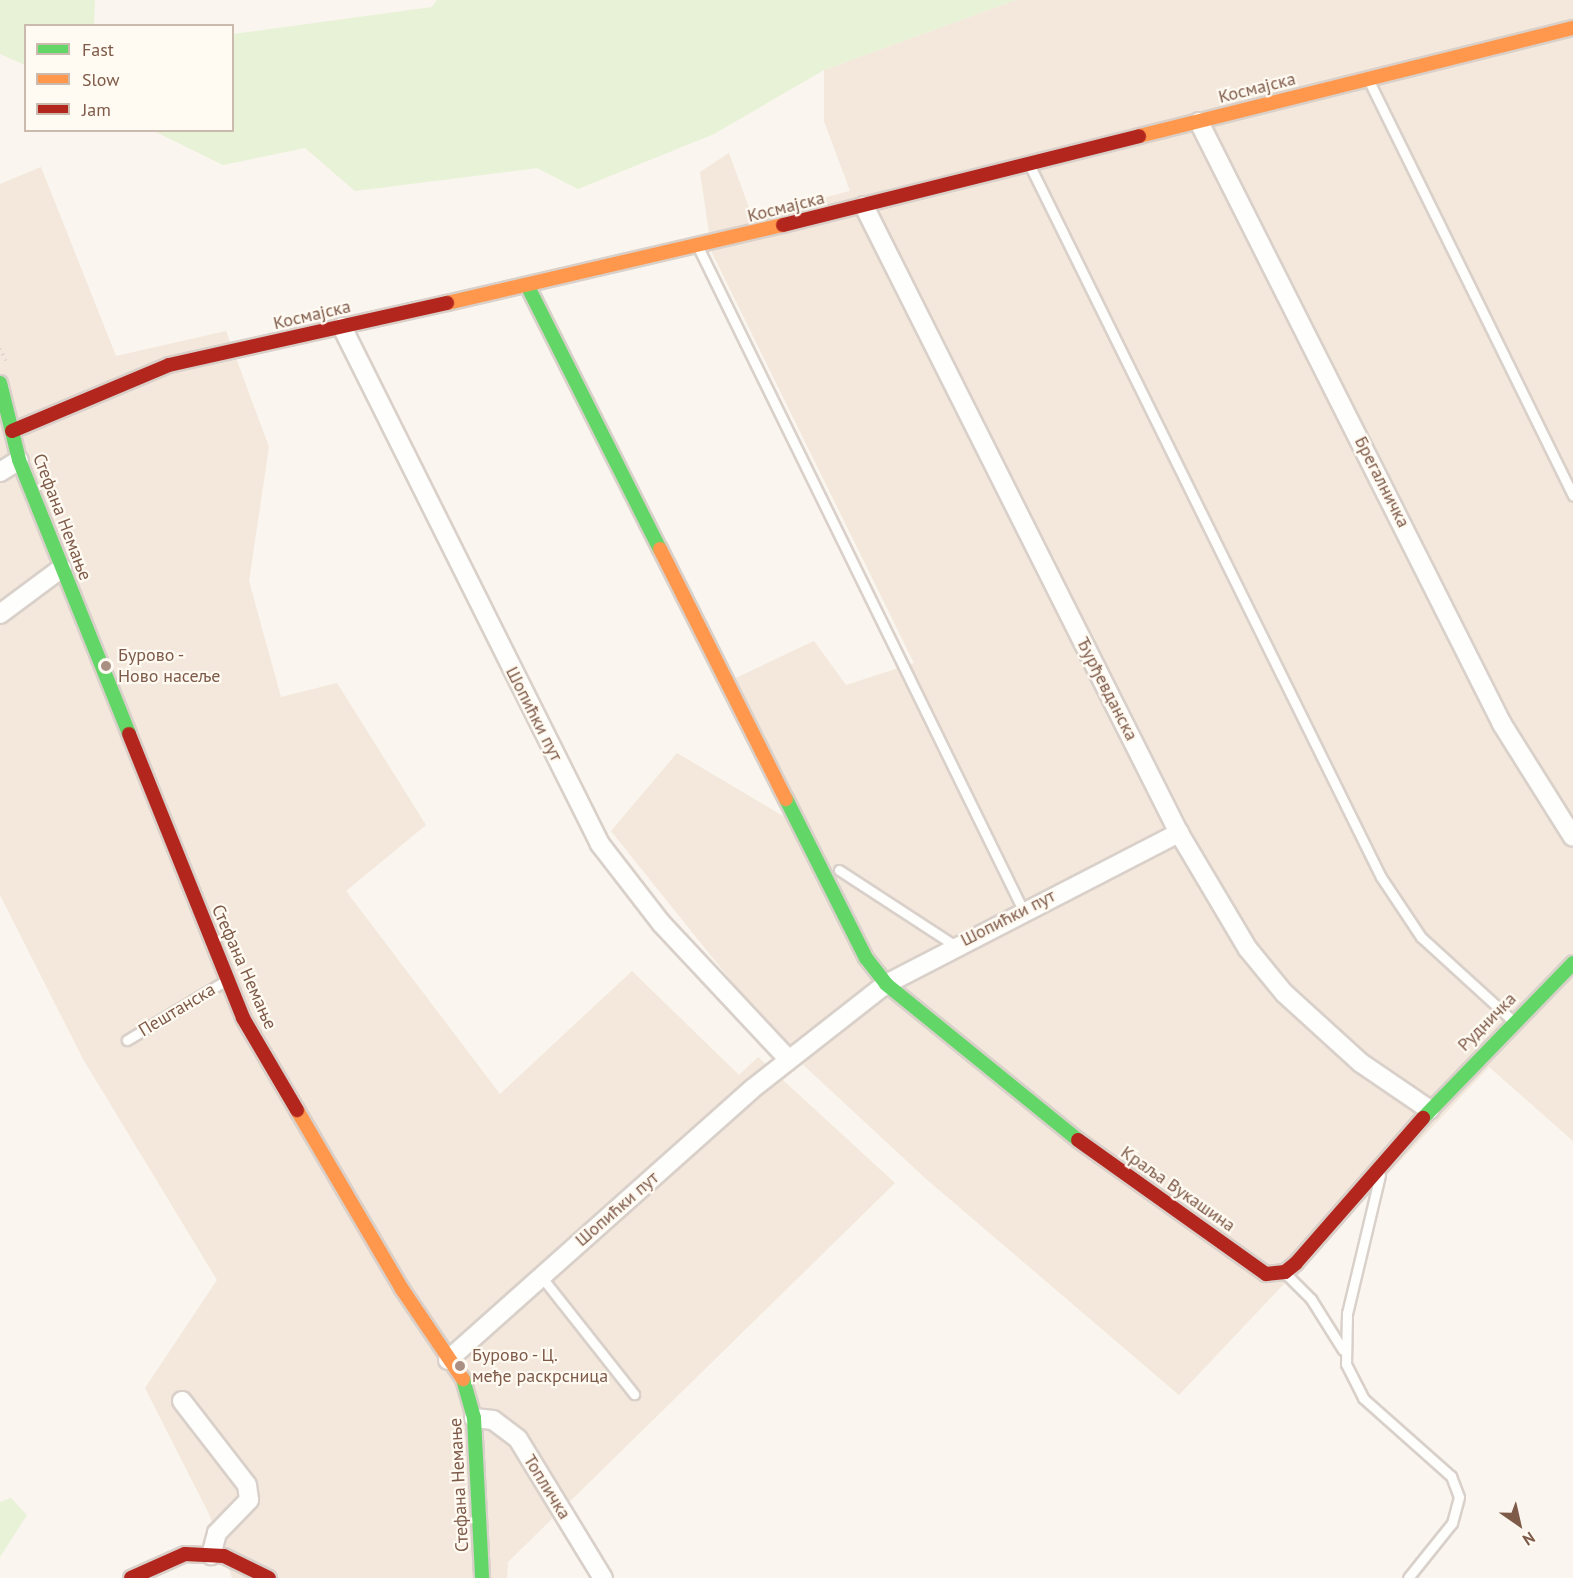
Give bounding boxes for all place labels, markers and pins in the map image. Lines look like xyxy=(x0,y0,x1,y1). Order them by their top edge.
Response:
place label: Бурово - Ново насеље xyxy=(118,645,220,688)
marker: Бурово - Ново насеље xyxy=(99,659,113,673)
place label: Бурово - Ц. међе раскрсница xyxy=(472,1345,608,1388)
marker: Бурово - Ц. међе раскрсница xyxy=(453,1359,467,1373)

